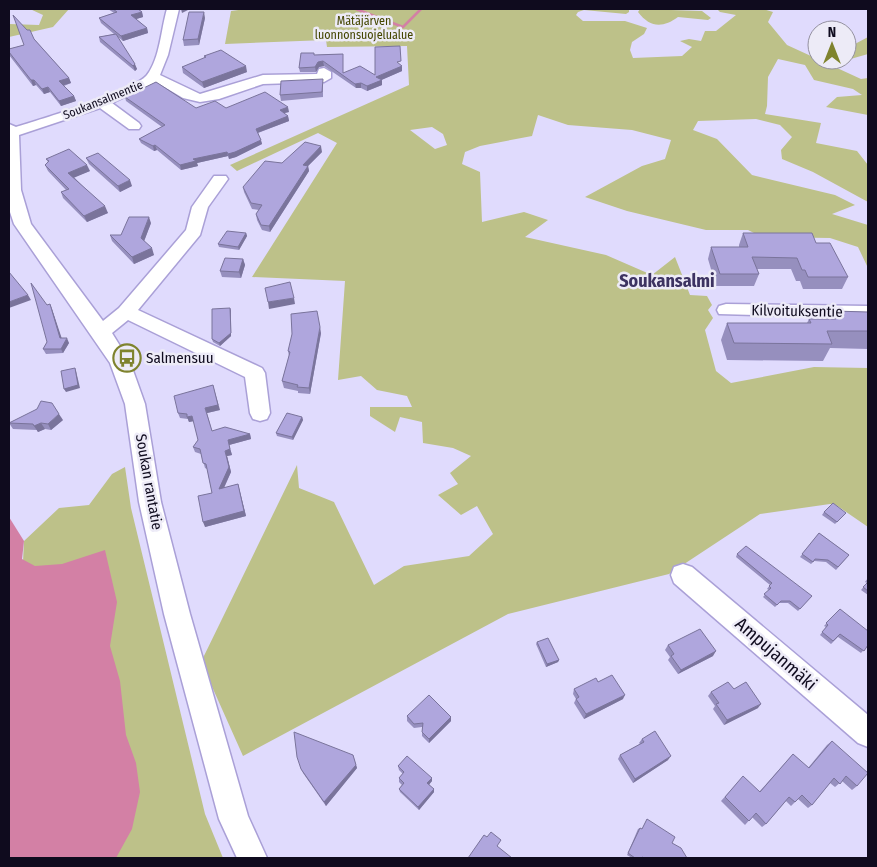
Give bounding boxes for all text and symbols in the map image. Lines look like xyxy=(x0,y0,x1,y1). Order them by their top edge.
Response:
park label: Mätäjärven luonnonsuojelualue xyxy=(315,14,413,42)
north arrow xyxy=(807,20,857,70)
text: N xyxy=(828,24,836,41)
street label: Soukansalmentie xyxy=(61,78,145,122)
district label: Soukansalmi xyxy=(619,270,715,292)
street label: Kilvoituksentie xyxy=(751,301,843,321)
bus stop icon: Salmensuu xyxy=(112,343,142,373)
place label: Salmensuu xyxy=(146,349,214,367)
street label: Soukan rantatie xyxy=(132,433,166,531)
street label: Ampujanmäki xyxy=(731,613,821,695)

